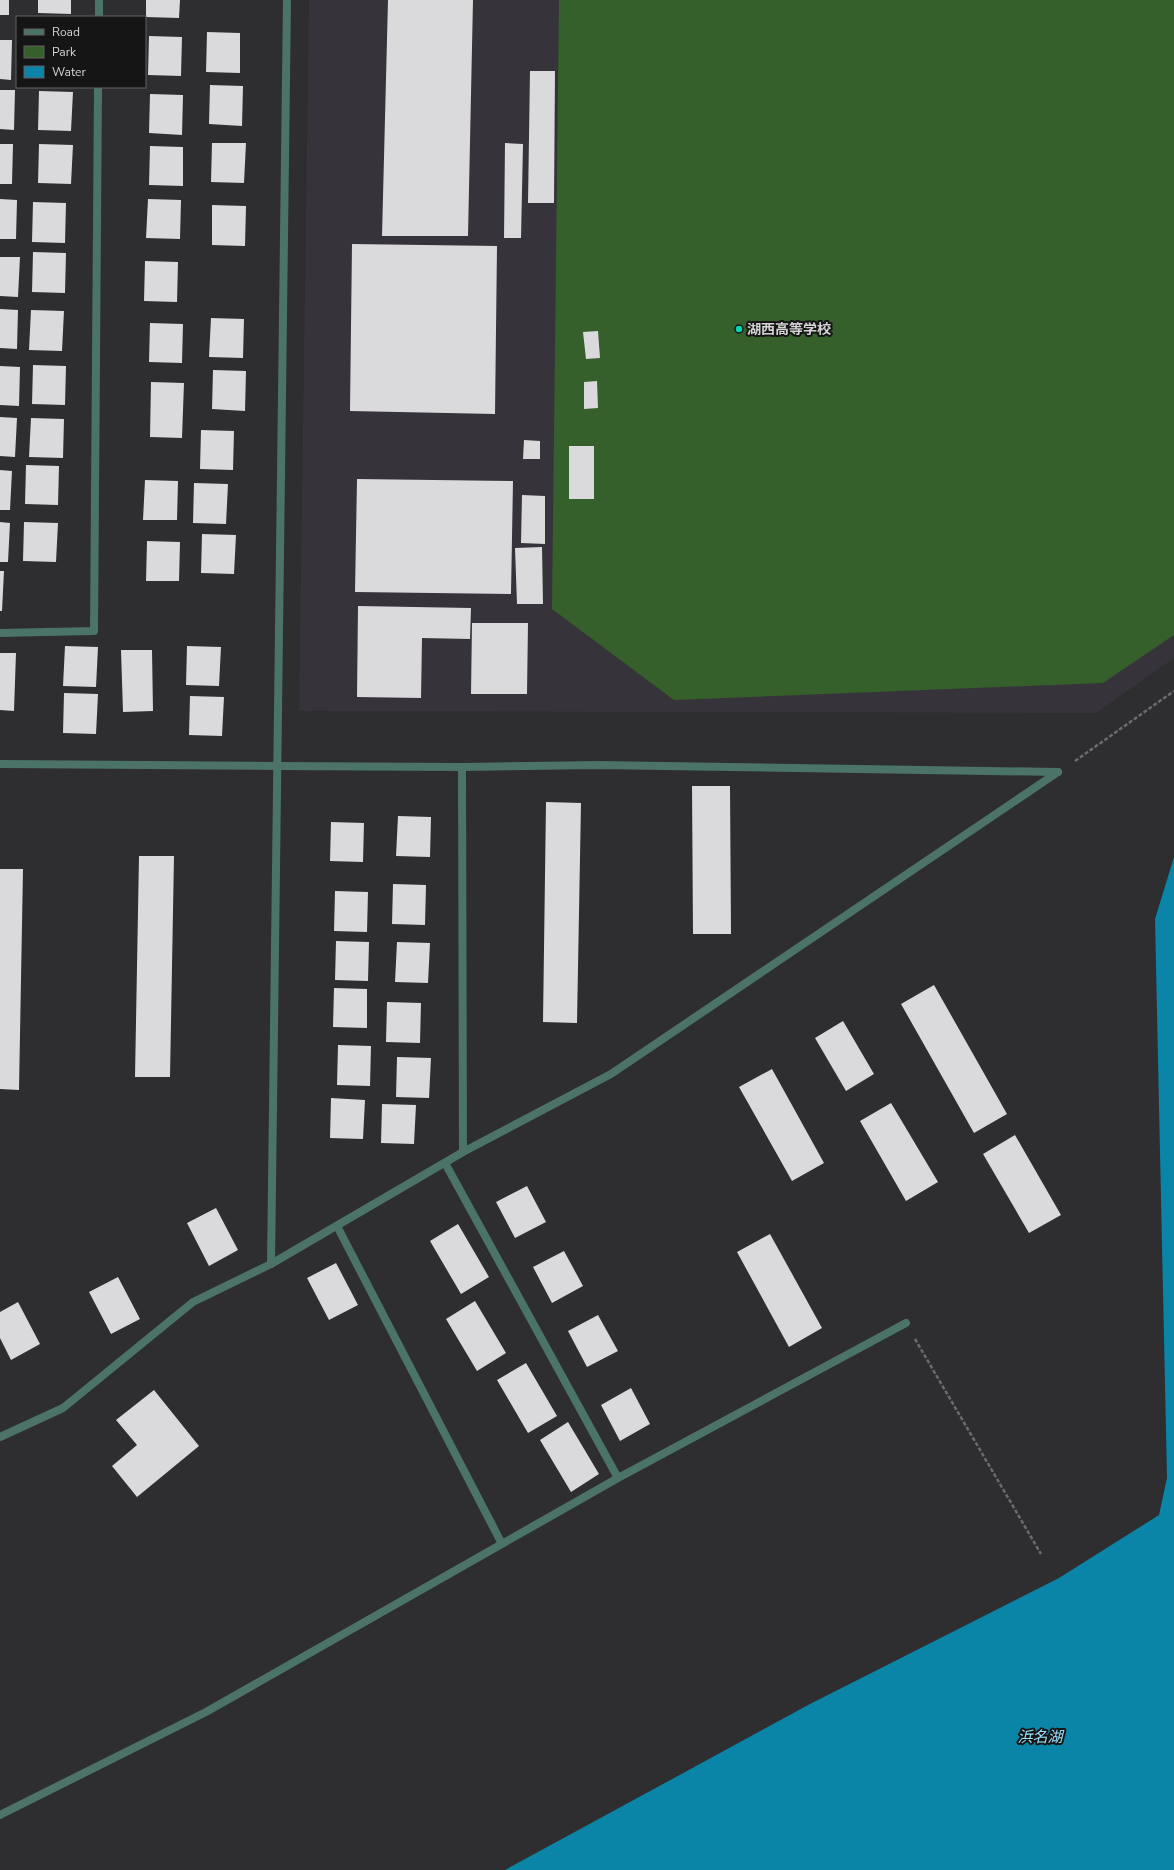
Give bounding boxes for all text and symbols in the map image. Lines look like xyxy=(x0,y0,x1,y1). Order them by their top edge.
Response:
legend xyxy=(16,16,146,88)
text: Road xyxy=(52,24,80,40)
text: Park xyxy=(52,44,77,60)
text: Water xyxy=(52,64,86,80)
place label: 湖西高等学校 xyxy=(747,320,831,339)
marker: 湖西高等学校 xyxy=(734,324,744,334)
water label: 浜名湖 xyxy=(1017,1727,1064,1747)

